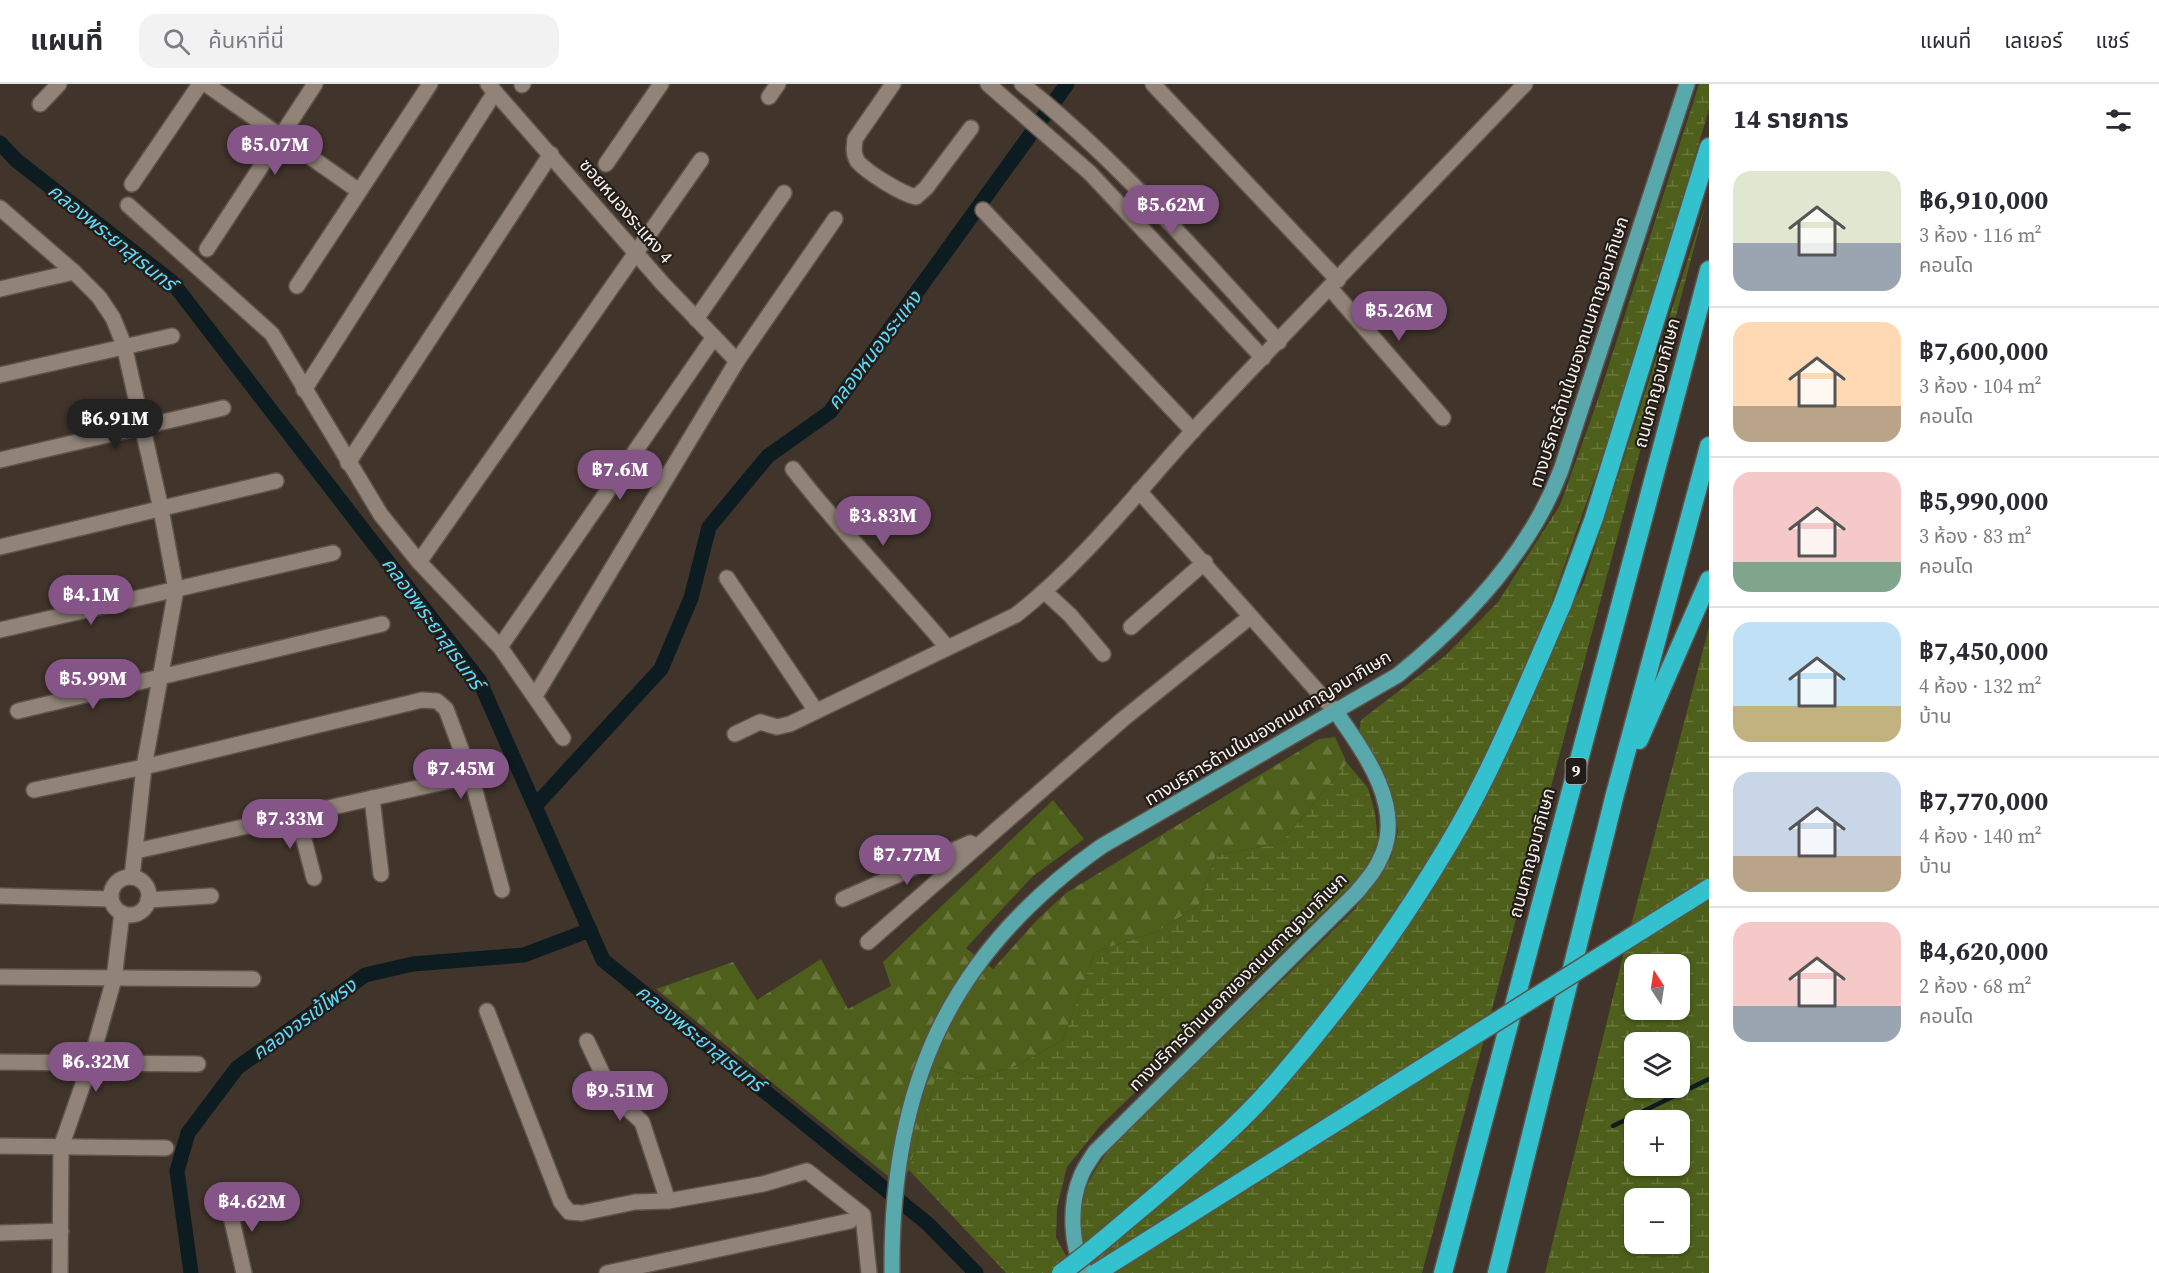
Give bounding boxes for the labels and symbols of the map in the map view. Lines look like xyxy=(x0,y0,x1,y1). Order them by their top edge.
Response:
pin: ฿5.07M xyxy=(226,125,324,176)
street label: ซอยหนองระแหง 4 xyxy=(574,153,679,268)
water label: คลองพระยาสุเรนทร์ xyxy=(42,177,186,301)
pin: ฿5.62M xyxy=(1122,185,1220,236)
street label: ทางบริการด้านในของถนนกาญจนาภิเษก xyxy=(1523,213,1634,491)
water label: คลองหนองระแหง xyxy=(820,284,929,415)
pin: ฿5.26M xyxy=(1350,291,1448,342)
street label: ถนนกาญจนาภิเษก xyxy=(1627,315,1686,451)
pin: ฿6.91M xyxy=(66,399,164,450)
pin: ฿7.6M xyxy=(578,450,662,501)
pin: ฿3.83M xyxy=(834,496,932,547)
water label: คลองพระยาสุเรนทร์ xyxy=(375,551,494,699)
pin: ฿4.1M xyxy=(49,575,133,626)
street label: ทางบริการด้านในของถนนกาญจนาภิเษก xyxy=(1140,644,1396,811)
pin: ฿5.99M xyxy=(44,659,142,710)
pin: ฿7.45M xyxy=(412,749,510,800)
road number: 9 xyxy=(1566,758,1586,784)
street label: ถนนกาญจนาภิเษก xyxy=(1502,785,1561,921)
pin: ฿7.33M xyxy=(241,799,339,850)
pin: ฿7.77M xyxy=(858,835,956,886)
street label: ทางบริการด้านนอกของถนนกาญจนาภิเษก xyxy=(1123,867,1352,1096)
north arrow xyxy=(1624,954,1690,1020)
water label: คลองจรเข้โพรง xyxy=(246,971,363,1067)
water label: คลองพระยาสุเรนทร์ xyxy=(630,978,774,1102)
pin: ฿6.32M xyxy=(47,1042,145,1093)
pin: ฿9.51M xyxy=(571,1071,669,1122)
pin: ฿4.62M xyxy=(203,1182,301,1233)

